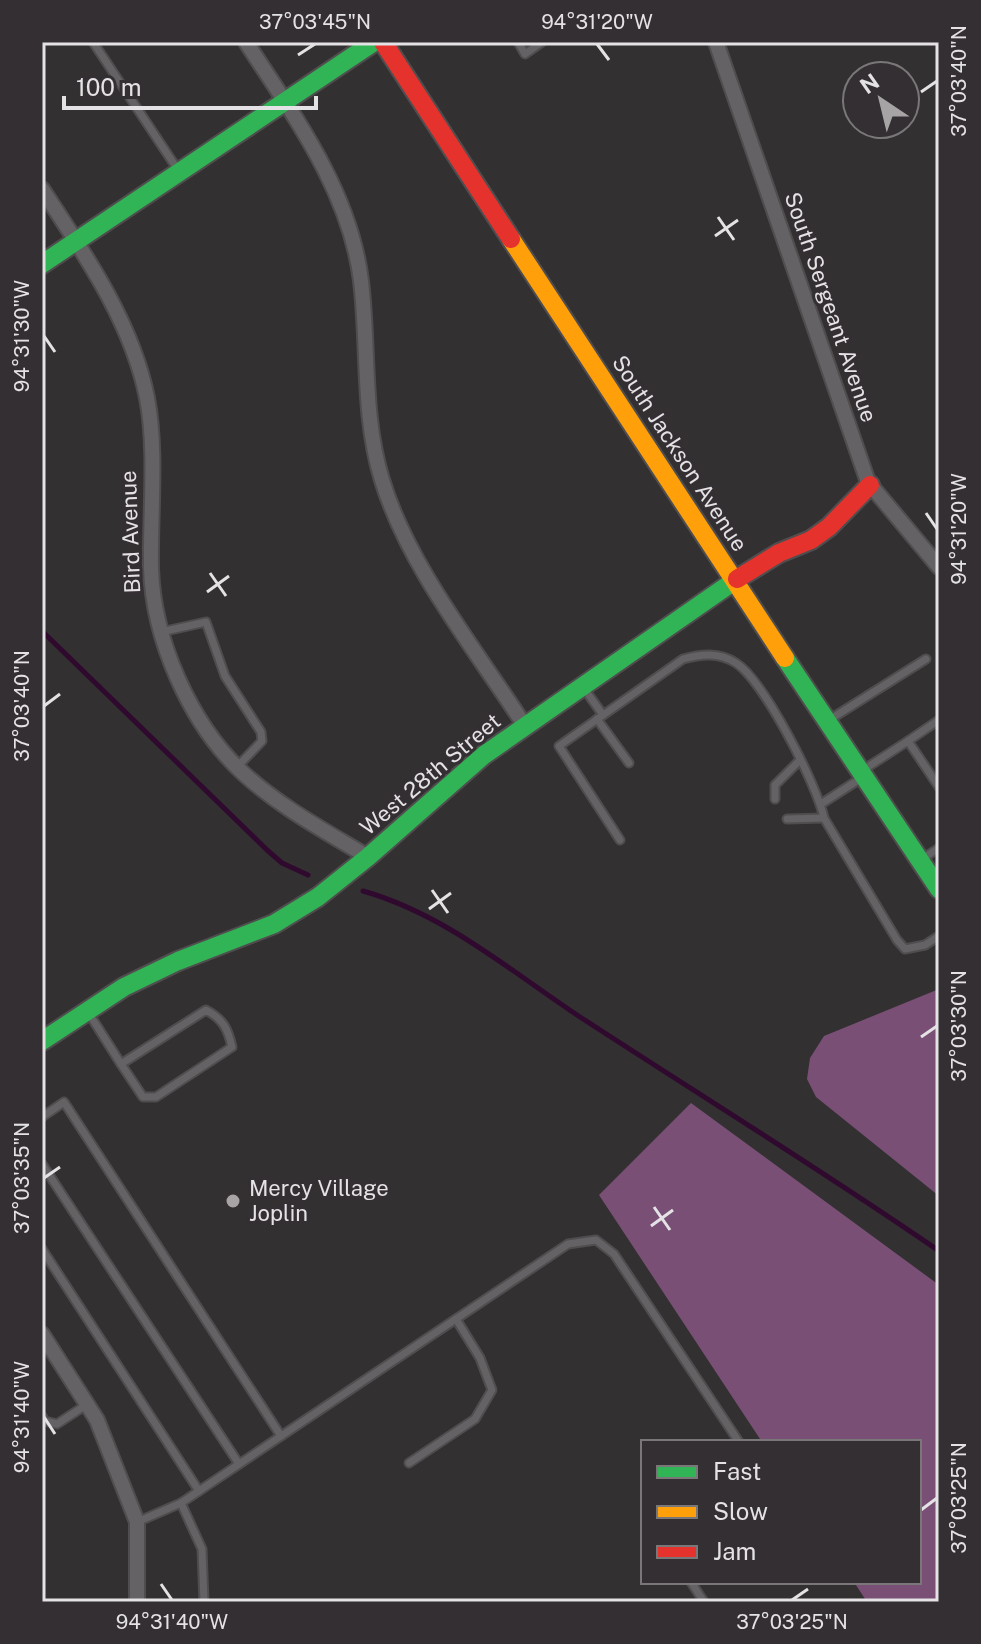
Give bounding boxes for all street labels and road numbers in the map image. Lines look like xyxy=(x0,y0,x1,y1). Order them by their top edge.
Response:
street label: South Sergeant Avenue xyxy=(779,189,883,425)
street label: South Jackson Avenue xyxy=(607,350,753,556)
street label: Bird Avenue xyxy=(115,470,145,594)
street label: West 28th Street xyxy=(354,708,506,840)

